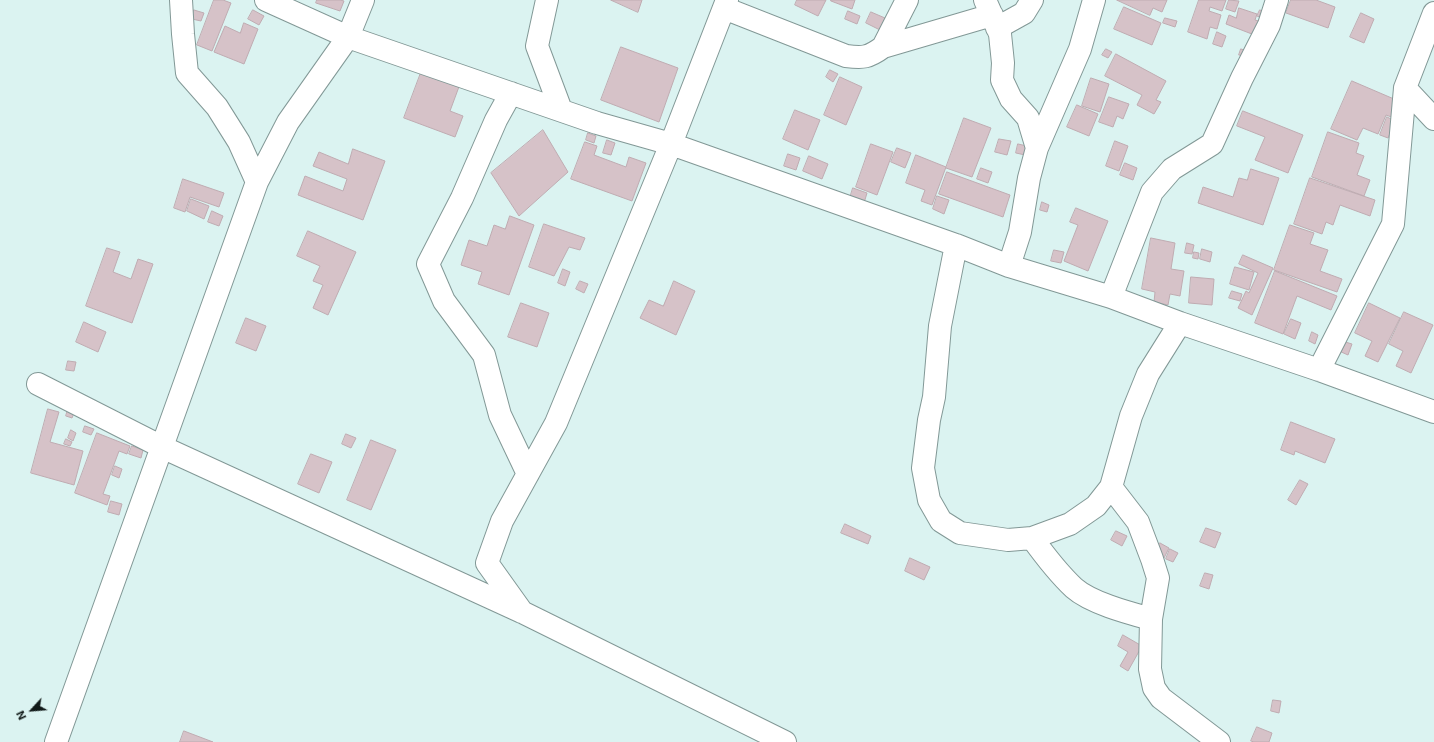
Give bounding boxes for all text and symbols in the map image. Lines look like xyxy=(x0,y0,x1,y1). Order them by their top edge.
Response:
north arrow xyxy=(12,690,52,730)
text: N xyxy=(13,708,29,722)

